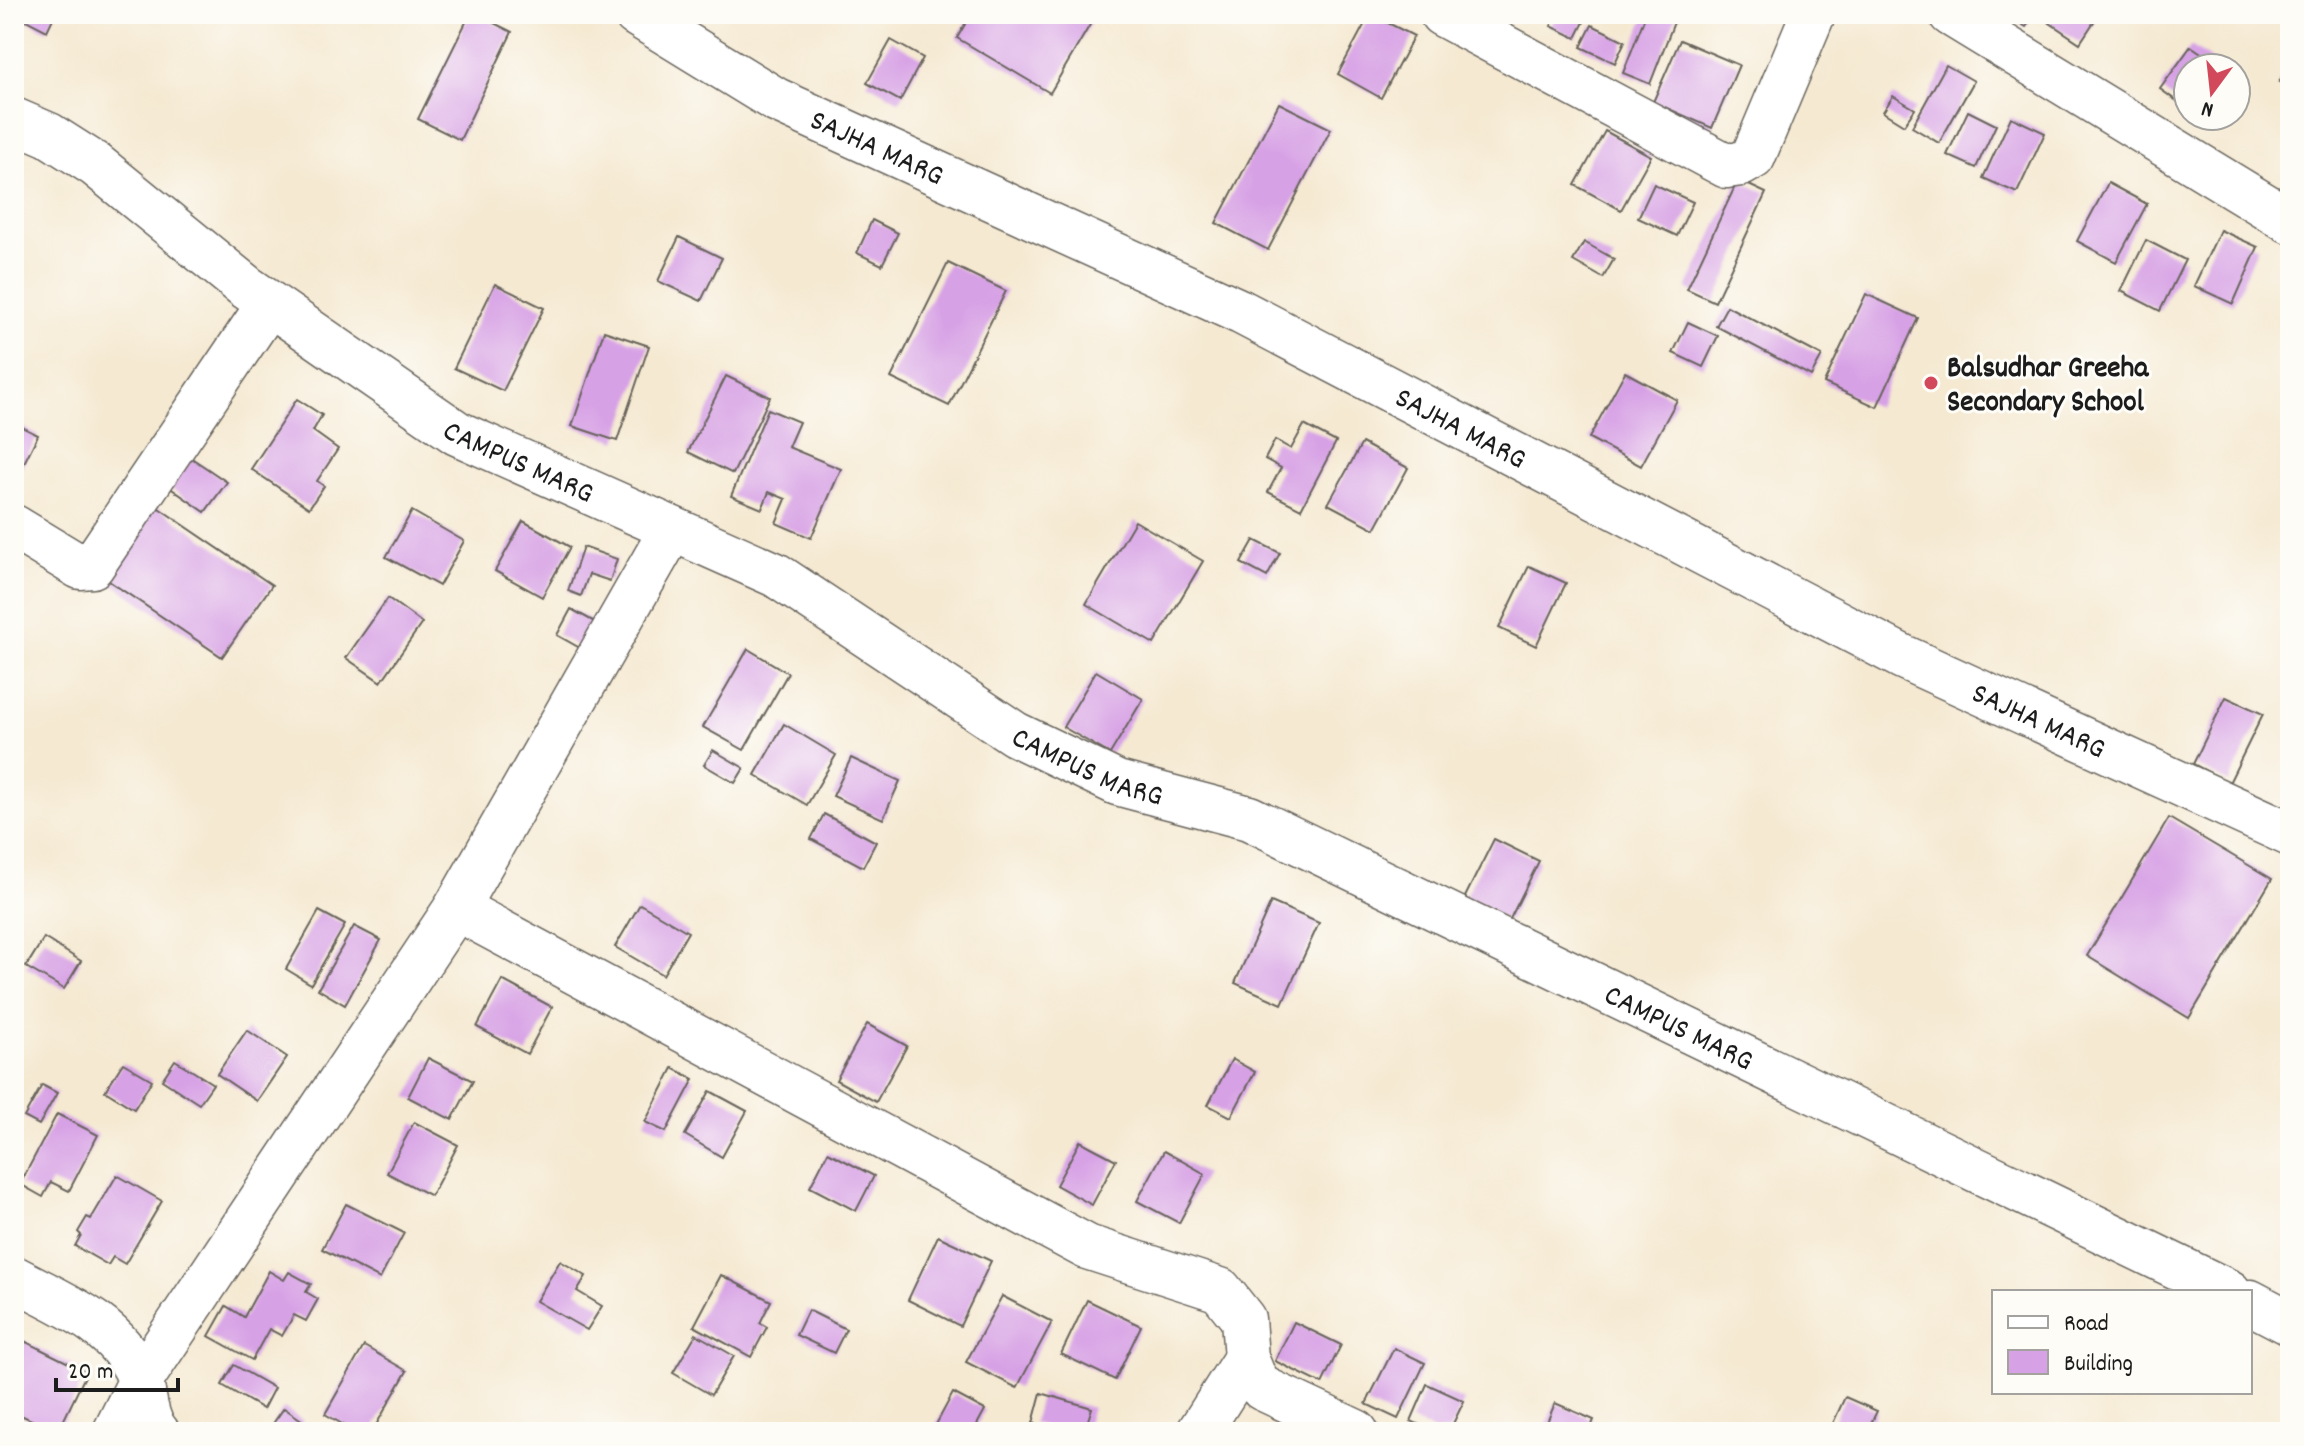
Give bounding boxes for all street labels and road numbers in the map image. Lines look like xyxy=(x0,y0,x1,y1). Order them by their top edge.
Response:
street label: SAJHA MARG xyxy=(802,101,950,200)
street label: SAJHA MARG xyxy=(1386,379,1533,483)
street label: CAMPUS MARG xyxy=(432,412,600,517)
street label: SAJHA MARG xyxy=(1964,674,2112,773)
street label: CAMPUS MARG xyxy=(1003,719,1167,820)
street label: CAMPUS MARG xyxy=(1596,976,1759,1085)

